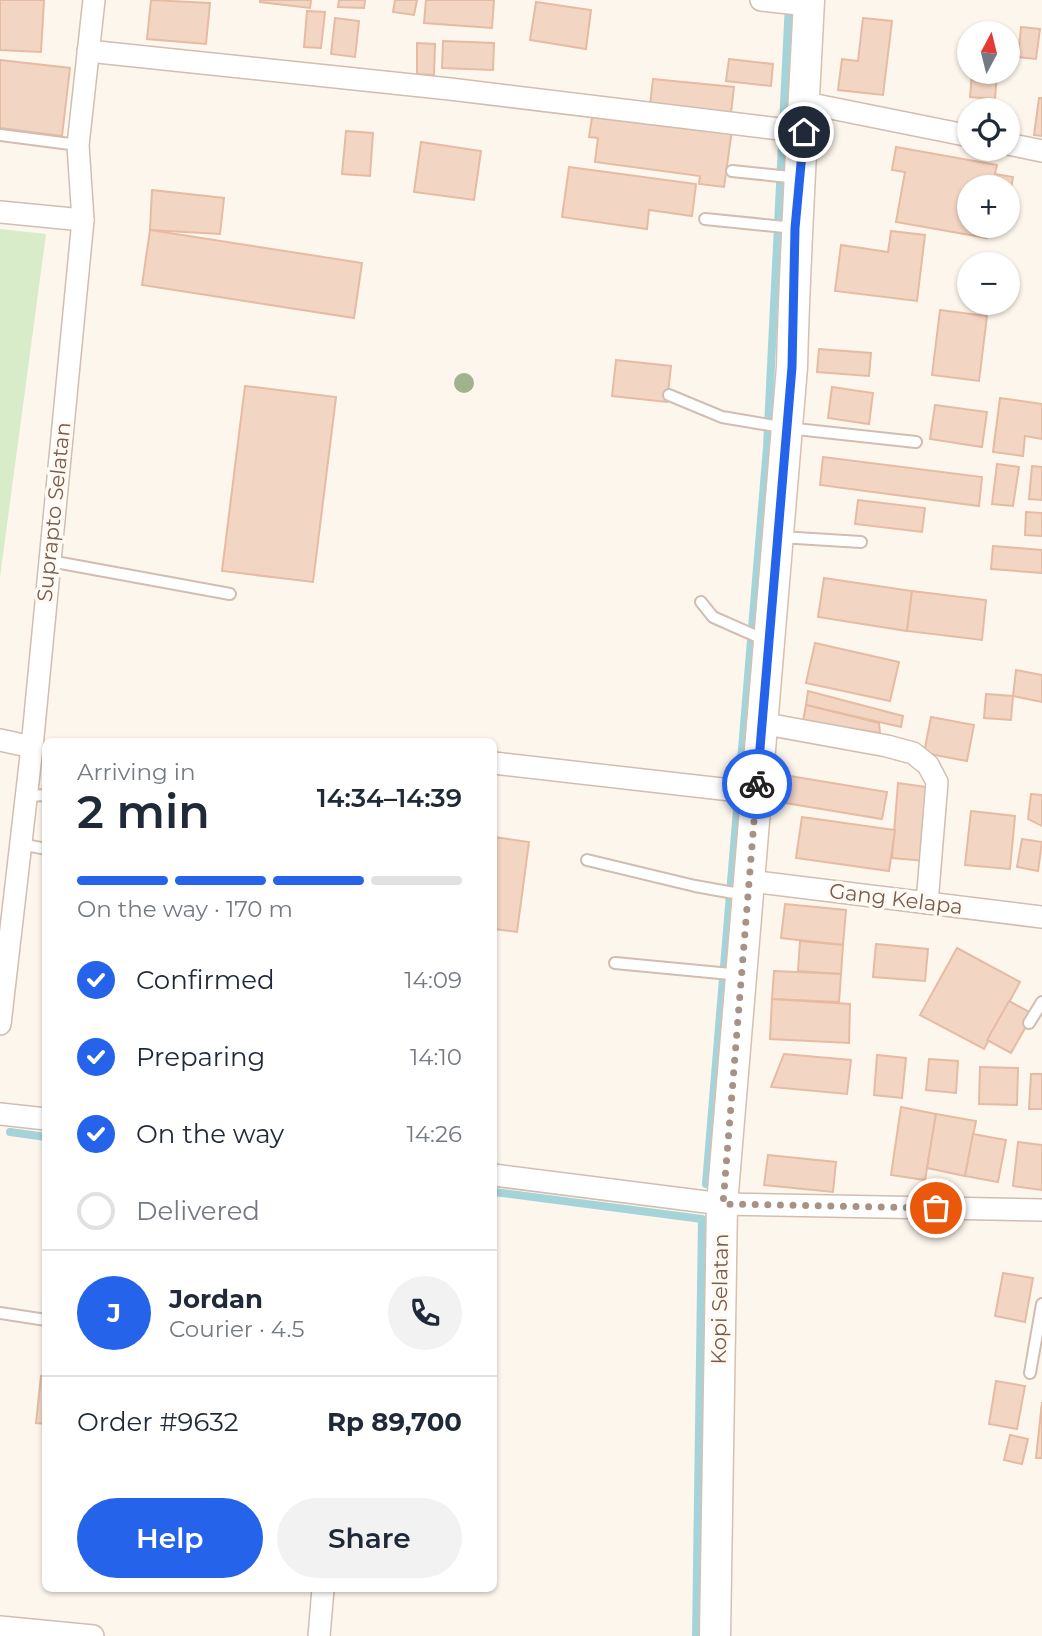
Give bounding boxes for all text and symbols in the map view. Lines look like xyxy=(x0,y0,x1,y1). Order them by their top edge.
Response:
north arrow xyxy=(957,21,1020,84)
map controls xyxy=(957,21,1020,315)
button: locate xyxy=(957,98,1020,161)
pin xyxy=(774,102,834,162)
icon: home xyxy=(785,113,823,151)
button: + xyxy=(957,175,1020,238)
button: − xyxy=(957,252,1020,315)
street label: Suprapto Selatan xyxy=(32,421,75,603)
courier xyxy=(722,749,792,819)
text: Arriving in xyxy=(77,758,196,786)
icon: bike xyxy=(738,765,776,803)
text: 14:34–14:39 xyxy=(317,782,462,814)
text: 2 min xyxy=(77,783,210,840)
street label: Gang Kelapa xyxy=(828,878,964,919)
text: On the way · 170 m xyxy=(77,895,293,923)
icon: check xyxy=(77,961,115,999)
text: Confirmed xyxy=(136,964,275,996)
text: 14:09 xyxy=(404,966,462,994)
icon: check xyxy=(77,1038,115,1076)
text: Preparing xyxy=(136,1041,265,1073)
text: 14:10 xyxy=(410,1043,462,1071)
icon: check xyxy=(77,1115,115,1153)
text: On the way xyxy=(136,1118,284,1150)
text: 14:26 xyxy=(406,1120,462,1148)
pin xyxy=(906,1178,966,1238)
icon: bag xyxy=(917,1189,955,1227)
text: Delivered xyxy=(136,1195,260,1227)
street label: Kopi Selatan xyxy=(706,1233,733,1365)
button: phone xyxy=(388,1276,462,1350)
text: Jordan xyxy=(169,1283,263,1315)
text: J xyxy=(107,1297,121,1329)
text: Courier · 4.5 xyxy=(169,1315,304,1343)
text: Order #9632 xyxy=(77,1406,239,1438)
text: Rp 89,700 xyxy=(327,1406,462,1438)
button: Help xyxy=(77,1498,263,1578)
button: Share xyxy=(277,1498,462,1578)

